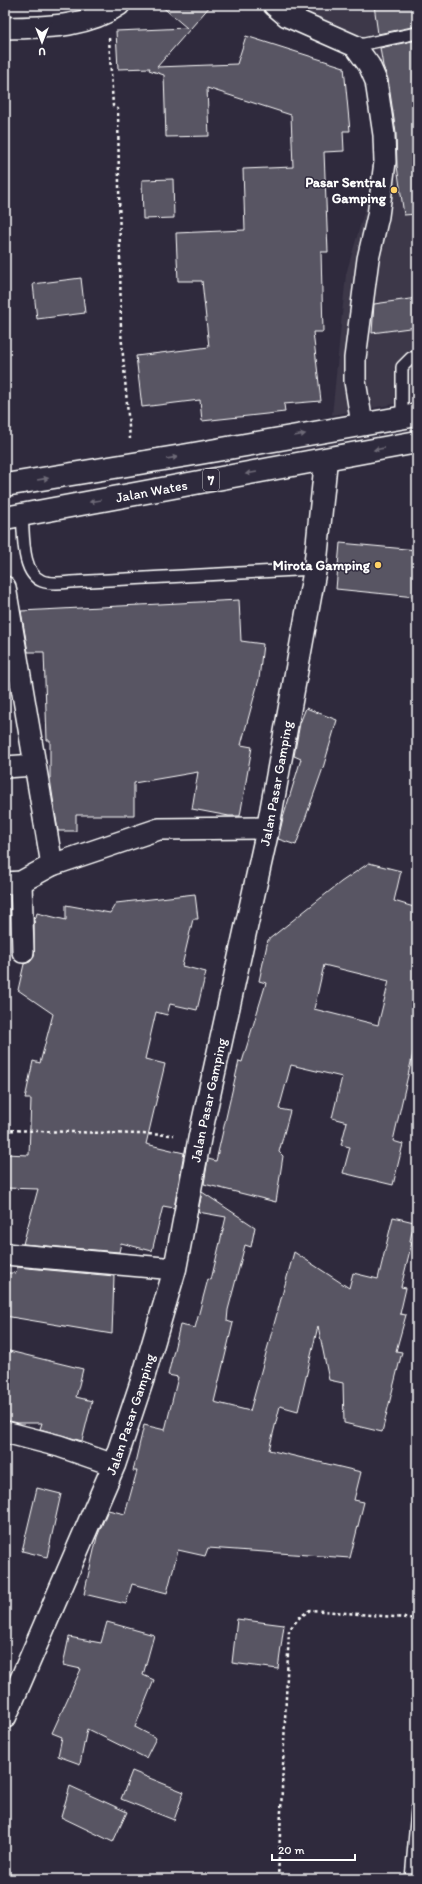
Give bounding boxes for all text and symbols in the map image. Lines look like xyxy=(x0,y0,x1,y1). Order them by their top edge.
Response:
north arrow xyxy=(22,22,62,62)
text: U xyxy=(38,45,46,58)
place label: Pasar Sentral Gamping xyxy=(305,174,387,207)
marker: Pasar Sentral Gamping xyxy=(389,185,399,195)
one-way arrow xyxy=(294,432,306,438)
one-way arrow xyxy=(373,447,385,453)
one-way arrow xyxy=(166,455,178,461)
road number: 7 xyxy=(203,469,219,491)
one-way arrow xyxy=(245,470,257,476)
one-way arrow xyxy=(37,476,50,482)
street label: Jalan Wates xyxy=(114,476,189,506)
one-way arrow xyxy=(89,499,102,505)
place label: Mirota Gamping xyxy=(273,557,371,574)
marker: Mirota Gamping xyxy=(373,560,383,570)
street label: Jalan Pasar Gamping xyxy=(256,719,296,847)
street label: Jalan Pasar Gamping xyxy=(187,1035,230,1164)
street label: Jalan Pasar Gamping xyxy=(102,1351,158,1478)
scale bar xyxy=(272,1836,355,1862)
text: 20 m xyxy=(278,1843,305,1857)

